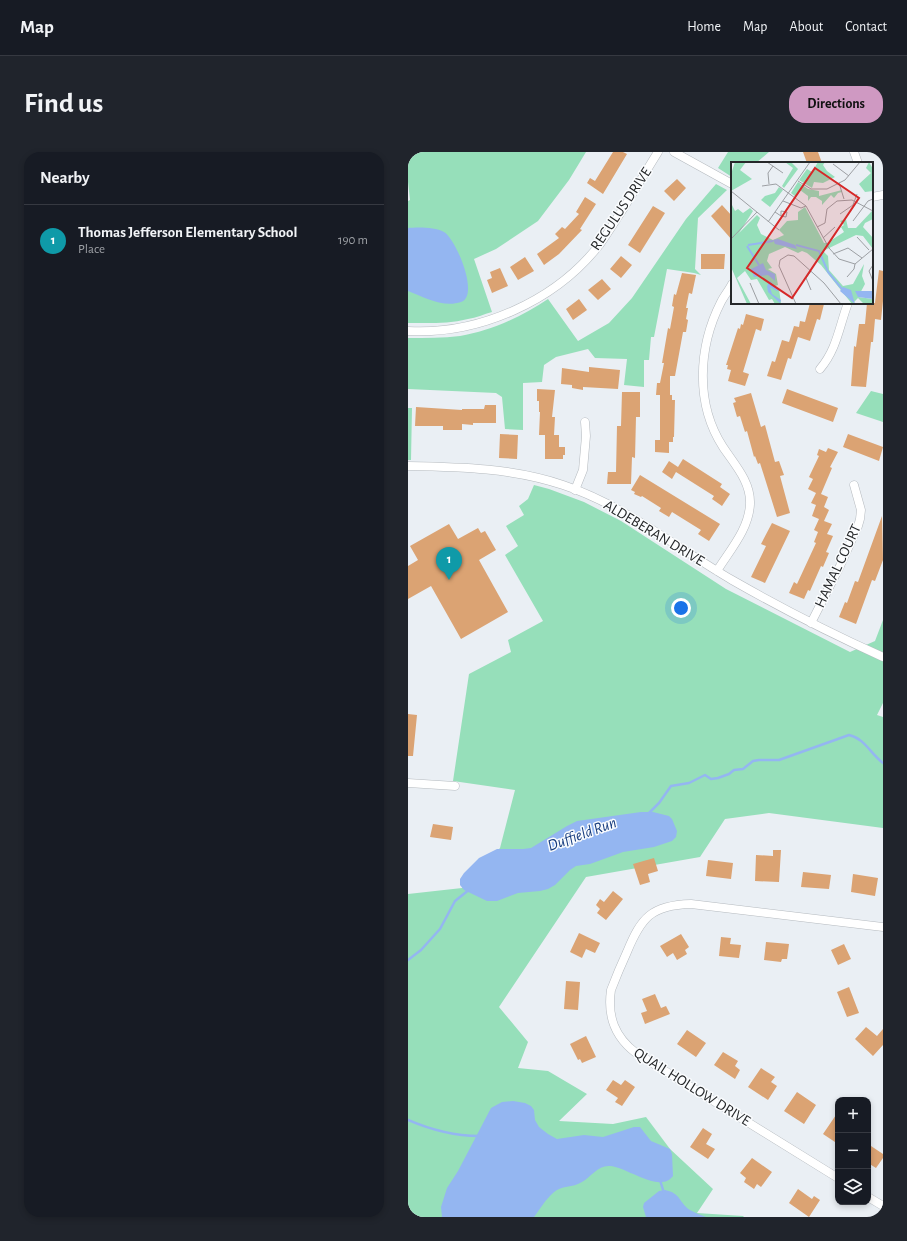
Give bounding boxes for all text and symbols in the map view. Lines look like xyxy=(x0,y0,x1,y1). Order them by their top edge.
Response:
text: Map xyxy=(20,18,54,37)
text: Home xyxy=(687,20,721,34)
text: Map xyxy=(743,20,767,34)
text: About xyxy=(789,20,823,34)
text: Contact xyxy=(845,20,887,34)
button: Directions xyxy=(789,86,883,123)
text: Find us xyxy=(24,90,103,118)
inset map xyxy=(731,162,873,304)
street label: REGULUS DRIVE xyxy=(588,165,654,253)
text: Nearby xyxy=(40,169,90,186)
text: Thomas Jefferson Elementary School xyxy=(78,225,297,240)
text: 1 xyxy=(51,234,55,247)
text: 190 m xyxy=(338,234,368,247)
text: Place xyxy=(78,243,105,256)
street label: ALDEBERAN DRIVE xyxy=(601,497,707,569)
street label: HAMAL COURT xyxy=(812,521,864,610)
pin: 1 xyxy=(436,547,462,580)
your location xyxy=(671,598,691,618)
water label: Duffield Run xyxy=(545,814,619,854)
street label: QUAIL HOLLOW DRIVE xyxy=(631,1045,753,1129)
map controls xyxy=(835,1097,871,1205)
button: + xyxy=(835,1097,871,1133)
button: − xyxy=(835,1133,871,1169)
button: layers xyxy=(835,1169,871,1205)

